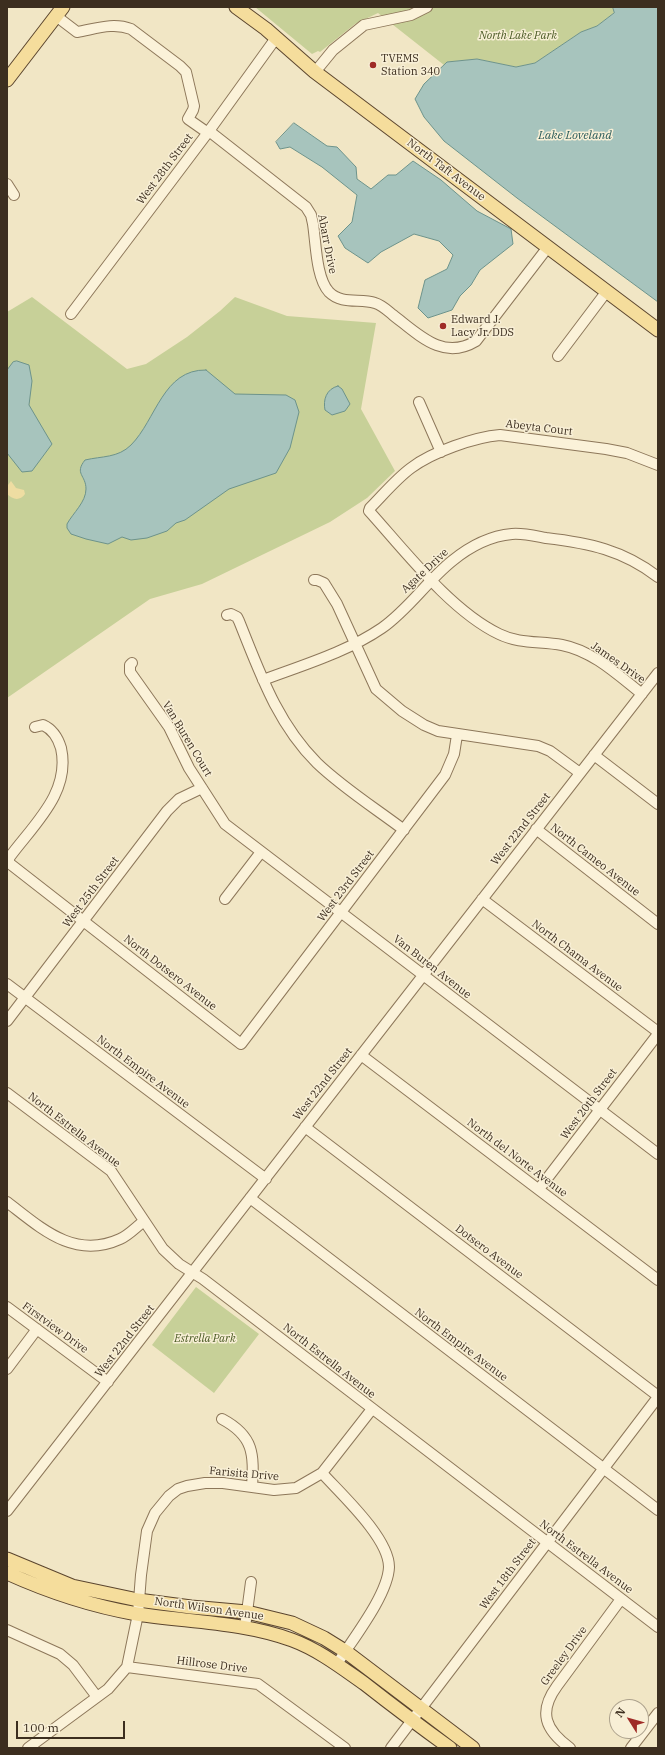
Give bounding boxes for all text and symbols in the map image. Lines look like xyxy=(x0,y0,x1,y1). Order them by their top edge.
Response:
park label: North Lake Park xyxy=(479,29,557,43)
place label: TVEMS Station 340 xyxy=(381,52,440,78)
marker: TVEMS Station 340 xyxy=(368,60,378,70)
water label: Lake Loveland xyxy=(538,129,612,143)
street label: West 28th Street xyxy=(134,131,196,207)
street label: North Taft Avenue xyxy=(404,136,488,204)
street label: Abarr Drive xyxy=(315,213,339,275)
place label: Edward J. Lacy Jr. DDS xyxy=(451,313,514,339)
marker: Edward J. Lacy Jr. DDS xyxy=(438,321,448,331)
street label: Abeyta Court xyxy=(505,417,573,439)
street label: Agate Drive xyxy=(399,546,451,596)
street label: James Drive xyxy=(588,640,648,686)
street label: Van Buren Court xyxy=(159,699,215,779)
street label: West 22nd Street xyxy=(489,790,553,868)
street label: North Cameo Avenue xyxy=(548,821,642,899)
street label: West 23rd Street xyxy=(315,848,377,924)
street label: West 25th Street xyxy=(60,854,122,930)
street label: North Chama Avenue xyxy=(529,917,625,995)
street label: Van Buren Avenue xyxy=(390,932,474,1002)
street label: North Dotsero Avenue xyxy=(121,933,219,1013)
street label: North Empire Avenue xyxy=(94,1033,192,1111)
street label: West 22nd Street xyxy=(291,1045,355,1123)
street label: West 20th Street xyxy=(558,1066,620,1142)
street label: North Estrella Avenue xyxy=(25,1090,123,1170)
street label: North del Norte Avenue xyxy=(464,1116,570,1200)
street label: Dotsero Avenue xyxy=(453,1222,525,1282)
street label: Firstview Drive xyxy=(19,1300,91,1356)
street label: West 22nd Street xyxy=(93,1302,157,1380)
street label: North Empire Avenue xyxy=(412,1306,510,1384)
street label: North Estrella Avenue xyxy=(280,1321,378,1401)
park label: Estrella Park xyxy=(174,1332,236,1346)
street label: Farisita Drive xyxy=(209,1464,279,1484)
street label: North Estrella Avenue xyxy=(537,1517,635,1597)
street label: West 18th Street xyxy=(477,1536,539,1612)
street label: North Wilson Avenue xyxy=(154,1595,264,1623)
street label: Greeley Drive xyxy=(538,1624,590,1688)
street label: Hillrose Drive xyxy=(176,1654,248,1676)
north arrow xyxy=(609,1699,649,1739)
text: N xyxy=(612,1705,628,1720)
scale bar xyxy=(18,1713,127,1739)
text: 100 m xyxy=(23,1720,59,1735)

